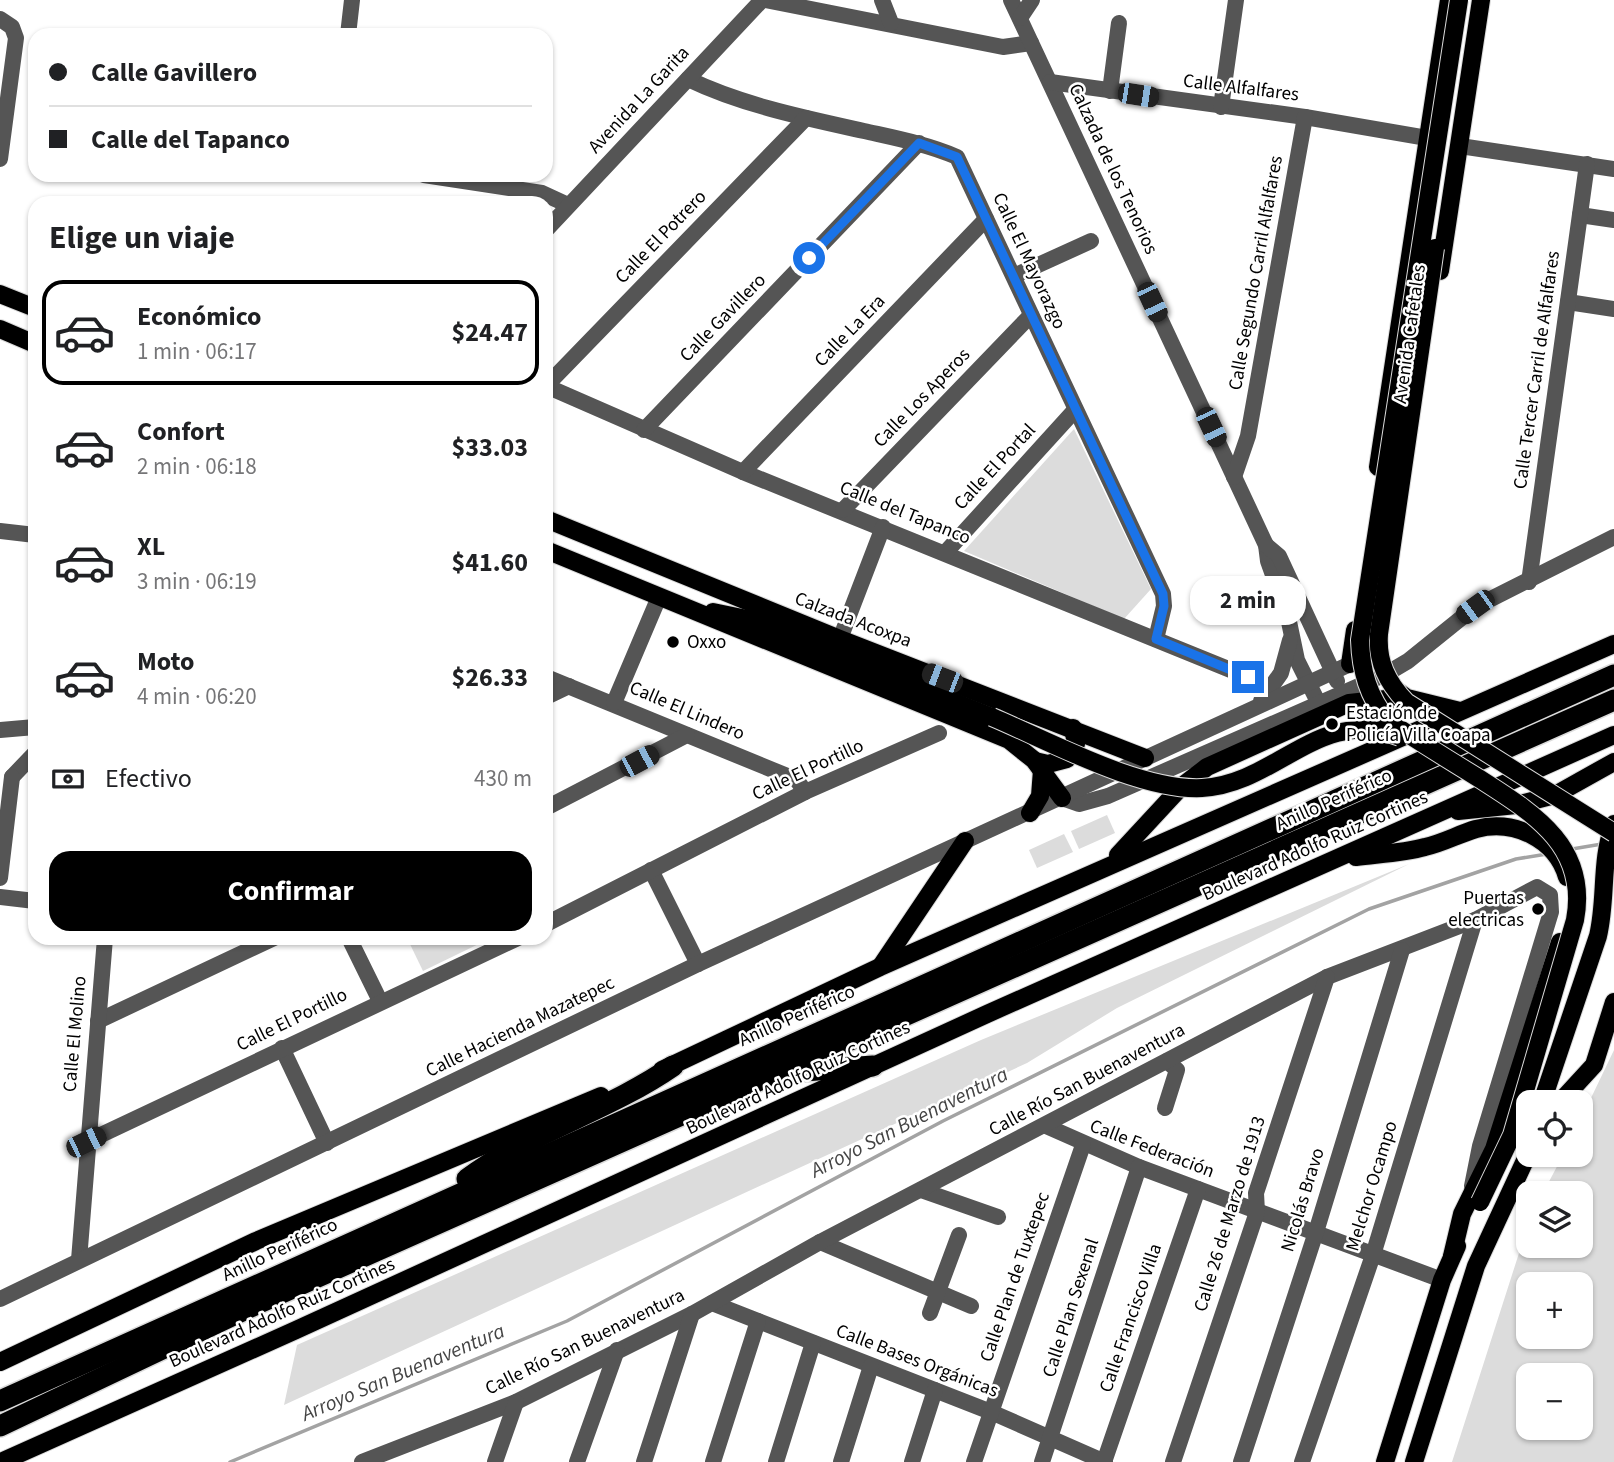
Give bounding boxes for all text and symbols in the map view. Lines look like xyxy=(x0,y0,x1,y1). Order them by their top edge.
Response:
street label: Avenida La Garita xyxy=(582,40,696,160)
text: Calle Gavillero xyxy=(91,54,257,91)
street label: Calle Alfalfares xyxy=(1181,67,1301,109)
street label: Calzada de los Tenorios xyxy=(1062,79,1164,259)
car xyxy=(1116,81,1161,109)
text: Calle del Tapanco xyxy=(91,121,290,158)
street label: Calle Segundo Carril Alfalfares xyxy=(1222,153,1290,392)
street label: Calle El Potrero xyxy=(609,184,713,290)
street label: Calle El Mayorazgo xyxy=(986,188,1072,334)
text: Elige un viaje xyxy=(49,215,235,261)
route start xyxy=(793,242,825,274)
street label: Calle Tercer Carril de Alfalfares xyxy=(1507,249,1567,491)
street label: Avenida Cafetales xyxy=(1387,263,1433,405)
street label: Calle Gavillero xyxy=(674,268,772,368)
car xyxy=(1134,279,1171,325)
street label: Calle La Era xyxy=(808,289,892,373)
text: Económico xyxy=(137,298,262,335)
icon: car xyxy=(53,301,116,364)
text: $24.47 xyxy=(452,314,528,351)
text: 1 min · 06:17 xyxy=(137,335,257,368)
street label: Calle Los Aperos xyxy=(867,342,977,454)
car xyxy=(1193,404,1230,450)
text: Confort xyxy=(137,413,225,450)
icon: car xyxy=(53,416,116,479)
street label: Calle El Portal xyxy=(948,418,1042,516)
text: $33.03 xyxy=(452,429,528,466)
text: 2 min · 06:18 xyxy=(137,450,257,483)
street label: Calle del Tapanco xyxy=(835,474,975,552)
text: XL xyxy=(137,528,165,565)
icon: car xyxy=(53,531,116,594)
text: $41.60 xyxy=(452,544,528,581)
text: 3 min · 06:19 xyxy=(137,565,257,598)
callout: 2 min xyxy=(1190,576,1306,624)
text: 2 min xyxy=(1220,584,1276,617)
street label: Calzada Acoxpa xyxy=(791,585,915,655)
car xyxy=(1452,586,1499,628)
place label: Oxxo xyxy=(687,629,726,656)
marker: Oxxo xyxy=(665,634,681,650)
text: Moto xyxy=(137,643,194,680)
icon: car xyxy=(53,646,116,709)
text: $26.33 xyxy=(452,659,528,696)
car xyxy=(919,661,966,695)
route end xyxy=(1232,661,1264,693)
street label: Calle El Lindero xyxy=(625,675,749,747)
text: 4 min · 06:20 xyxy=(137,680,257,713)
place label: Estación de Policía Villa Coapa xyxy=(1346,700,1491,749)
marker: Estación de Policía Villa Coapa xyxy=(1324,716,1340,732)
street label: Calle El Portillo xyxy=(748,732,868,808)
car xyxy=(616,742,663,780)
icon: cash xyxy=(49,760,87,798)
text: Efectivo xyxy=(105,760,192,797)
text: 430 m xyxy=(474,762,532,795)
street label: Anillo Periférico xyxy=(1272,762,1396,838)
street label: Boulevard Adolfo Ruiz Cortines xyxy=(1198,784,1432,908)
button: Confirmar xyxy=(49,851,532,931)
place label: Puertas electricas xyxy=(1448,885,1524,934)
marker: Puertas electricas xyxy=(1530,901,1546,917)
street label: Calle Hacienda Mazatepec xyxy=(421,969,619,1084)
street label: Calle El Molino xyxy=(56,975,94,1093)
street label: Anillo Periférico xyxy=(735,978,859,1054)
street label: Calle El Portillo xyxy=(232,982,352,1058)
street label: Boulevard Adolfo Ruiz Cortines xyxy=(681,1014,915,1142)
street label: Calle Río San Buenaventura xyxy=(984,1017,1190,1143)
water label: Arroyo San Buenaventura xyxy=(803,1059,1013,1186)
map controls xyxy=(1516,1090,1593,1440)
button: locate xyxy=(1516,1090,1593,1167)
street label: Calle Federación xyxy=(1086,1113,1218,1185)
street label: Calle 26 de Marzo de 1913 xyxy=(1187,1113,1273,1315)
street label: Melchor Ocampo xyxy=(1339,1117,1405,1255)
car xyxy=(63,1123,110,1161)
street label: Nicolás Bravo xyxy=(1274,1145,1332,1255)
button: layers xyxy=(1516,1181,1593,1258)
street label: Calle Plan de Tuxtepec xyxy=(973,1188,1057,1366)
street label: Anillo Periférico xyxy=(218,1211,342,1289)
street label: Calle Plan Sexenal xyxy=(1036,1235,1106,1381)
street label: Calle Francisco Villa xyxy=(1093,1240,1169,1396)
street label: Boulevard Adolfo Ruiz Cortines xyxy=(165,1251,399,1375)
button: + xyxy=(1516,1272,1593,1349)
street label: Calle Río San Buenaventura xyxy=(481,1282,689,1402)
water label: Arroyo San Buenaventura xyxy=(295,1316,509,1429)
street label: Calle Bases Orgánicas xyxy=(832,1318,1002,1404)
button: − xyxy=(1516,1363,1593,1440)

